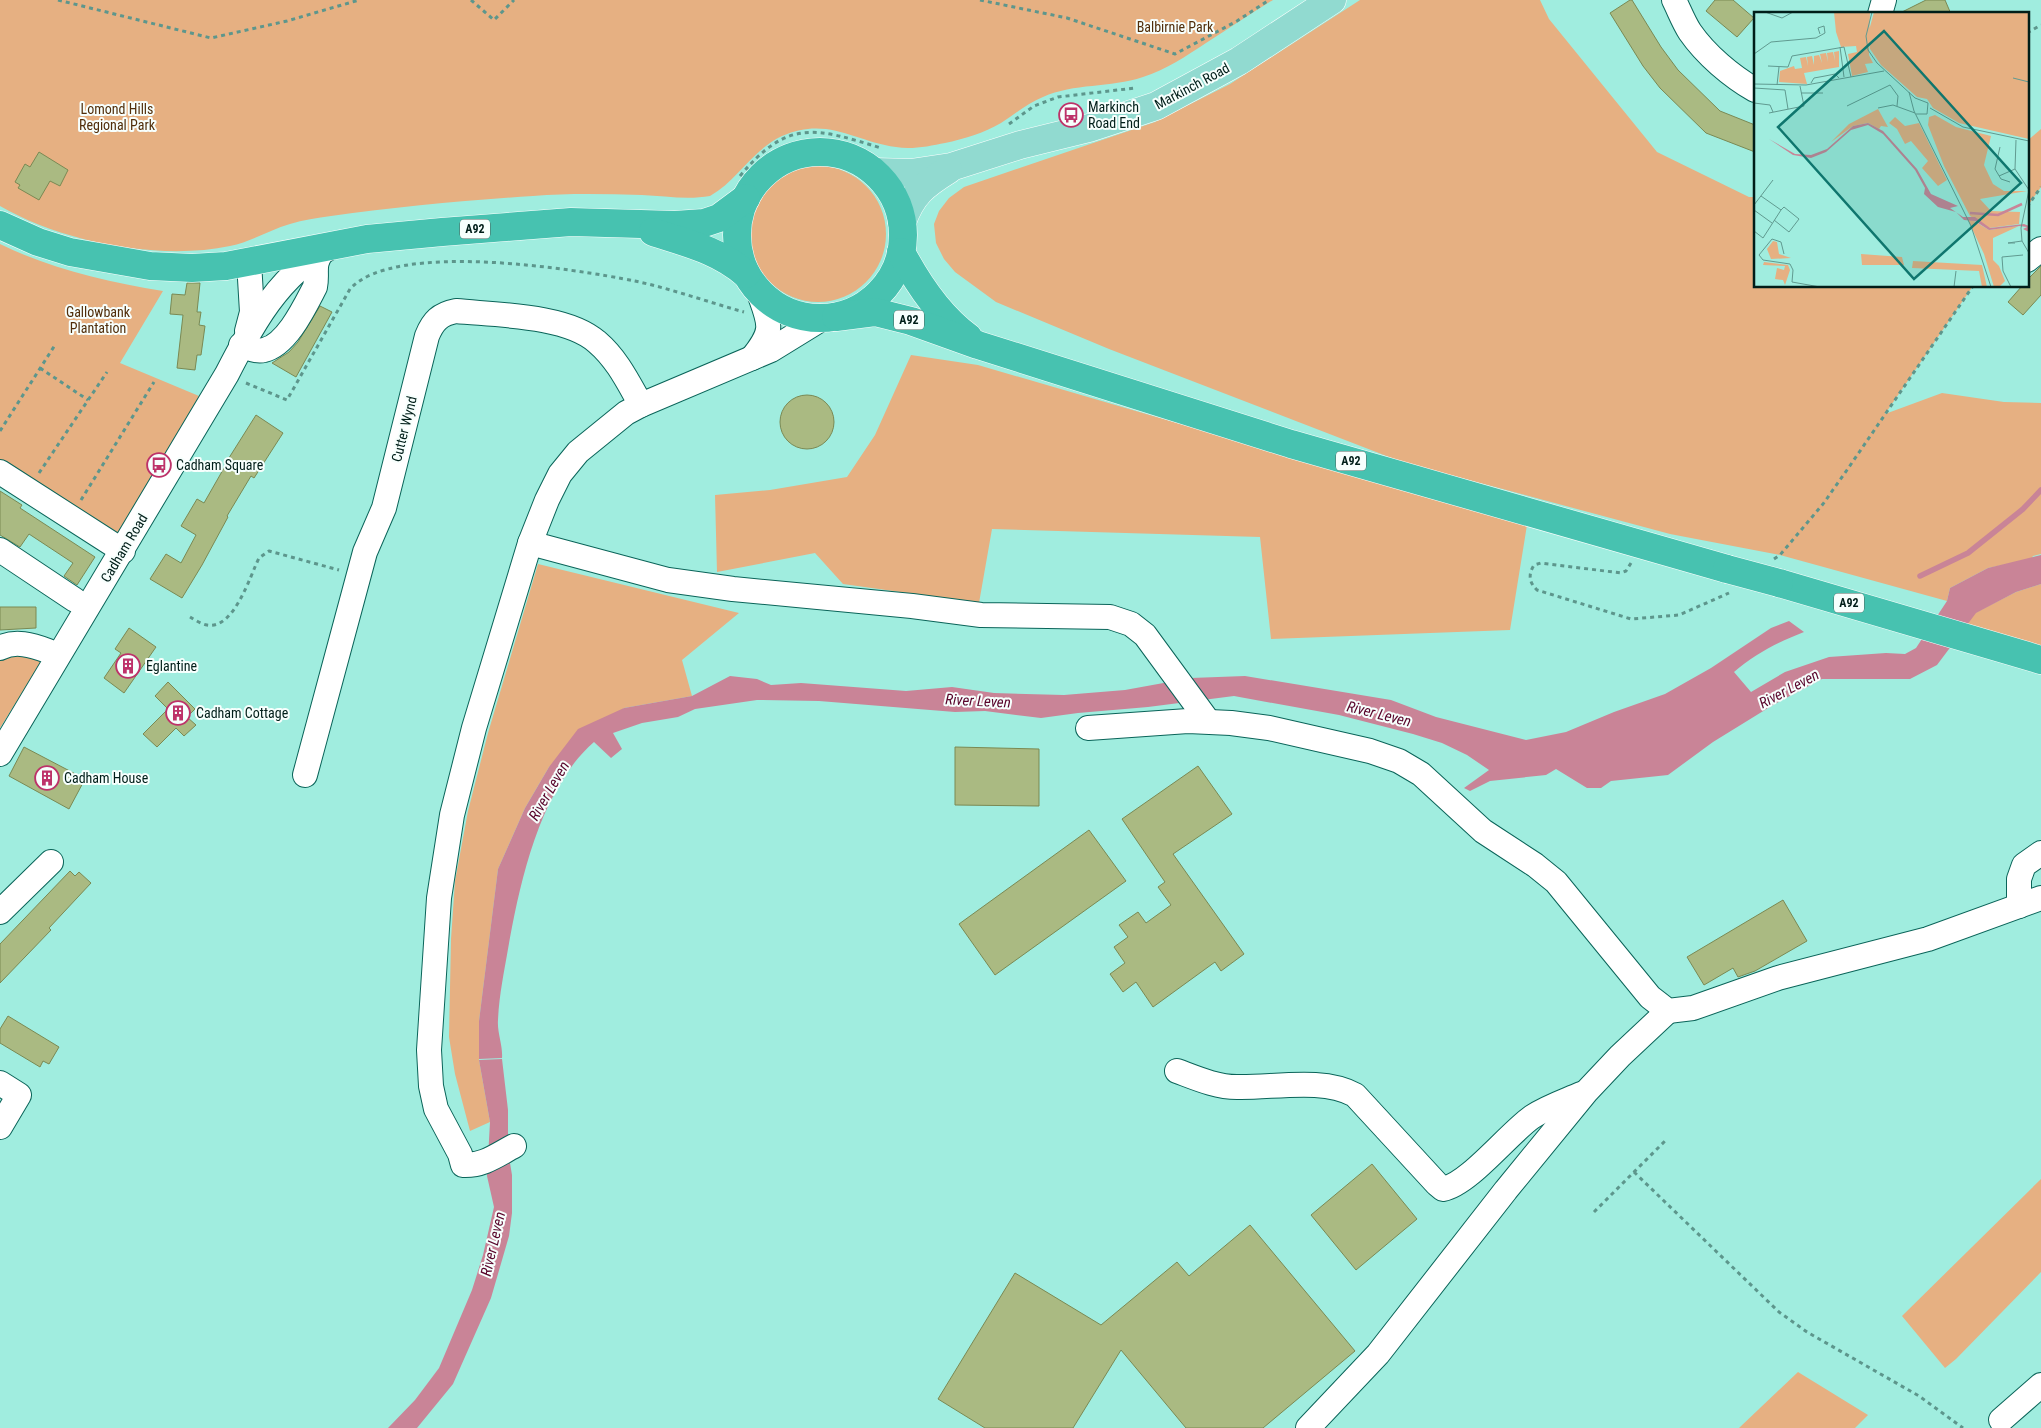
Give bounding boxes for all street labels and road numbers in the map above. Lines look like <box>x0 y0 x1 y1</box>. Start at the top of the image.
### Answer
street label: Markinch Road <box>1152 60 1232 112</box>
road number: A92 <box>460 220 490 238</box>
road number: A92 <box>894 310 924 330</box>
street label: Cutter Wynd <box>388 394 420 464</box>
road number: A92 <box>1336 452 1366 471</box>
street label: Cadham Road <box>97 511 151 585</box>
road number: A92 <box>1834 594 1864 612</box>

